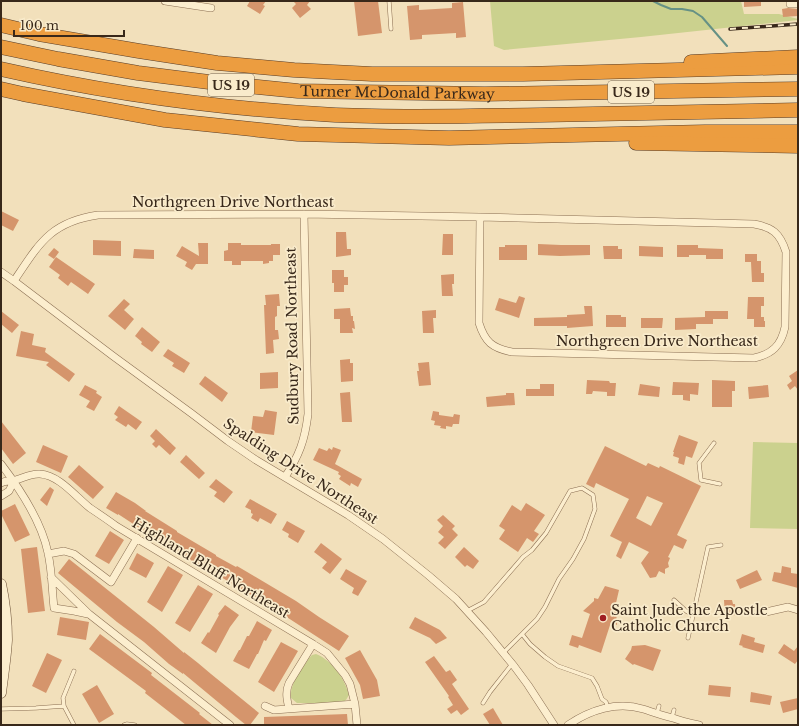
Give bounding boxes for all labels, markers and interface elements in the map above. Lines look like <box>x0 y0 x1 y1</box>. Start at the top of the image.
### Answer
scale bar <box>14 12 124 38</box>
text: 100 m <box>20 18 59 33</box>
road number: US 19 <box>208 74 254 96</box>
road number: US 19 <box>608 81 654 103</box>
street label: Turner McDonald Parkway <box>300 82 495 103</box>
street label: Northgreen Drive Northeast <box>132 193 335 211</box>
street label: Sudbury Road Northeast <box>281 247 303 425</box>
street label: Northgreen Drive Northeast <box>556 332 759 350</box>
street label: Spalding Drive Northeast <box>220 414 383 528</box>
street label: Highland Bluff Northeast <box>129 514 294 623</box>
place label: Saint Jude the Apostle Catholic Church <box>611 601 768 635</box>
marker: Saint Jude the Apostle Catholic Church <box>598 613 608 623</box>

